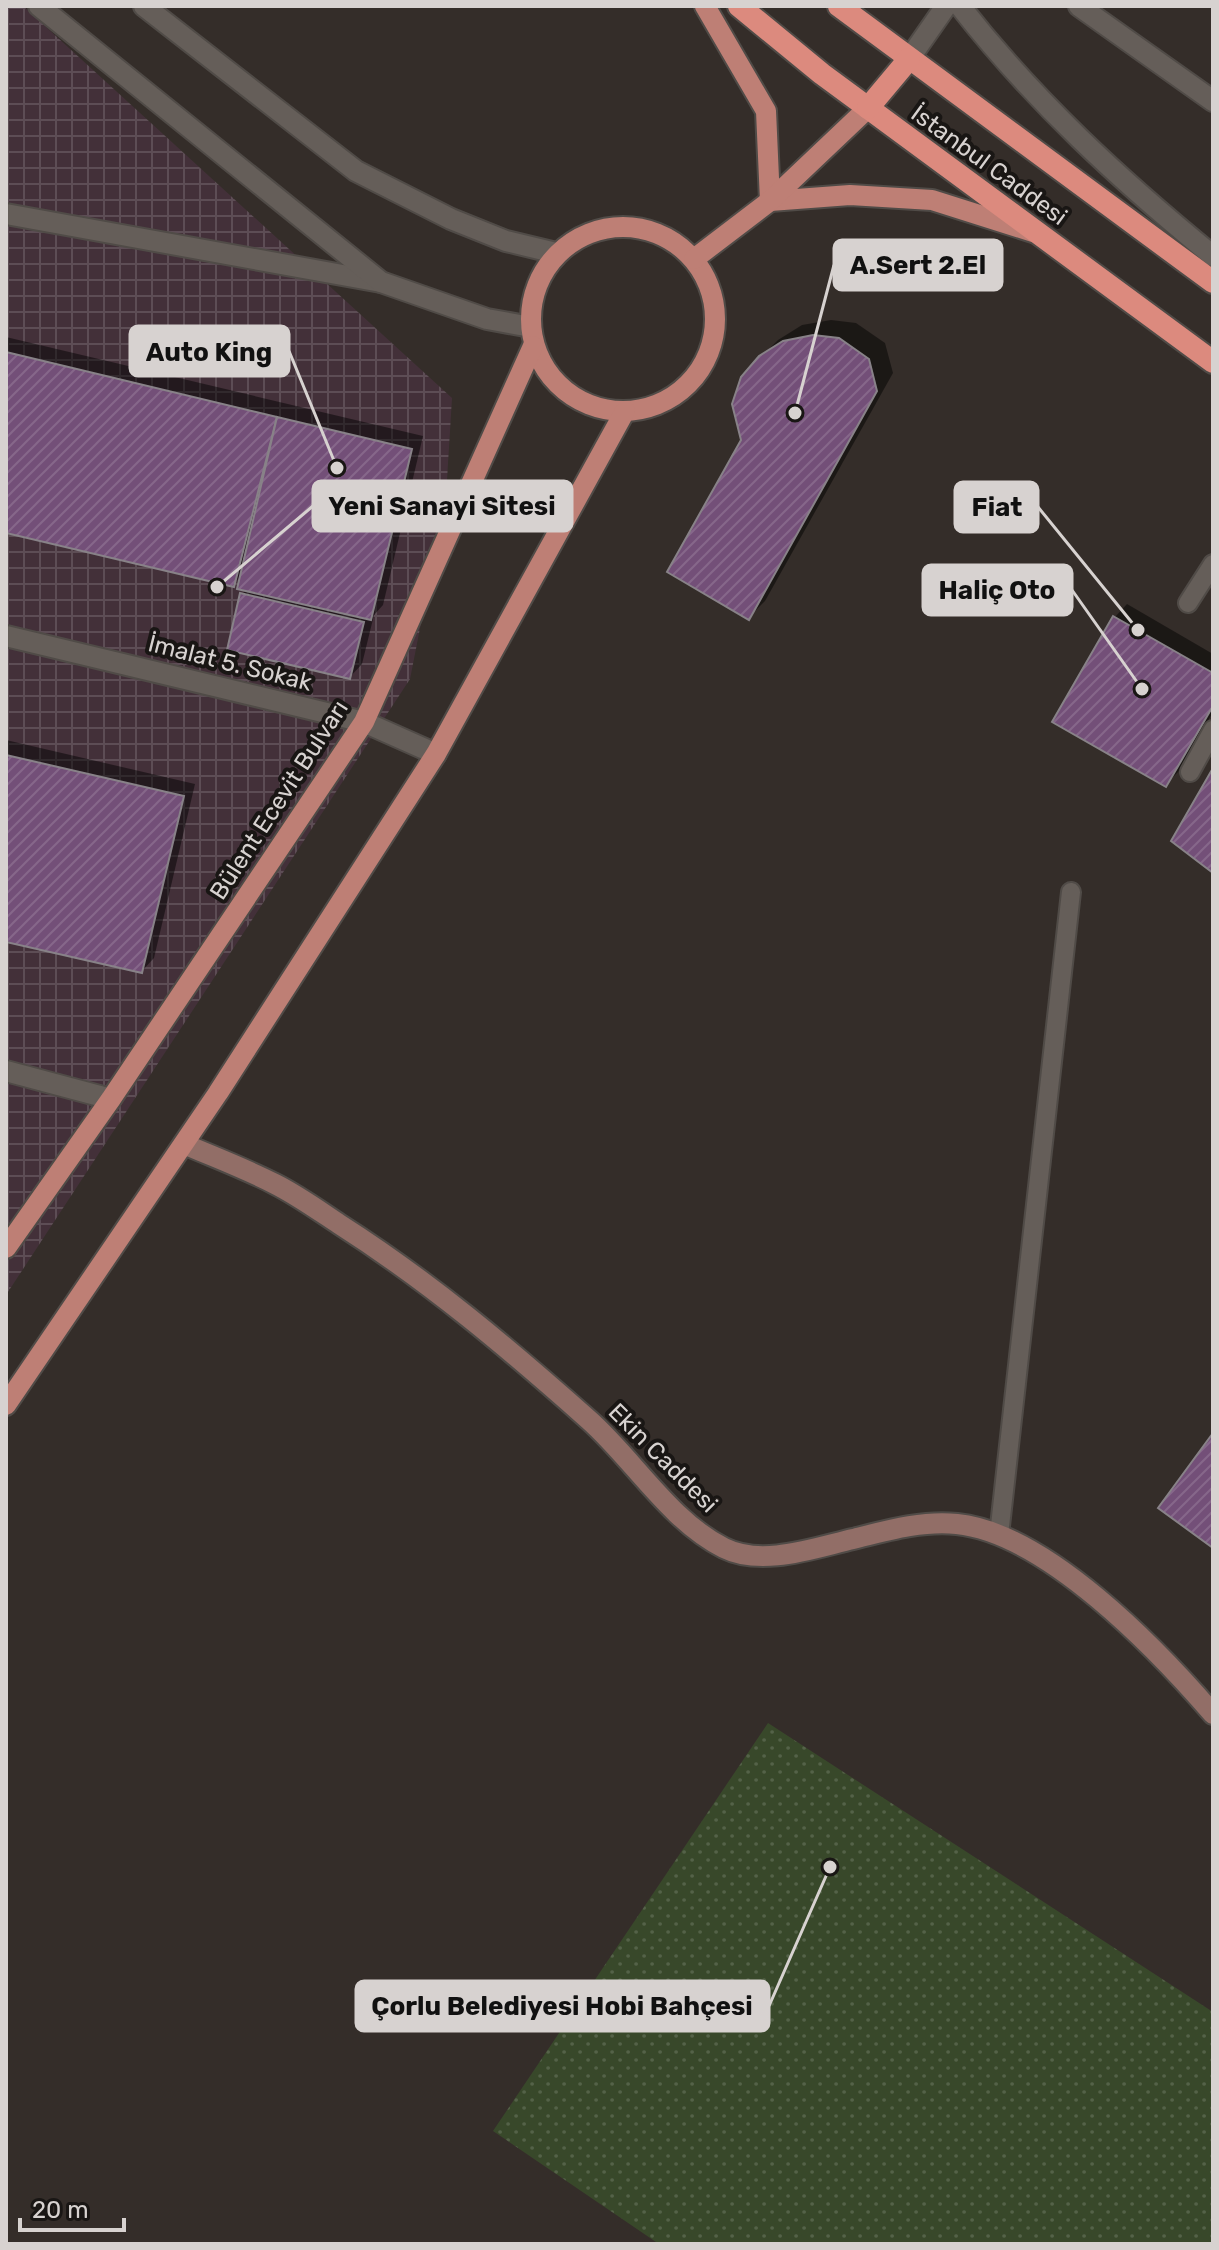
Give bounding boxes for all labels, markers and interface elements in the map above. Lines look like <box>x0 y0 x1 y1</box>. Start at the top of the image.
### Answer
street label: İstanbul Caddesi <box>906 99 1072 231</box>
callout: A.Sert 2.El <box>834 240 1002 290</box>
text: A.Sert 2.El <box>850 250 986 281</box>
callout: Auto King <box>130 326 289 376</box>
text: Auto King <box>146 337 272 368</box>
callout: Yeni Sanayi Sitesi <box>313 481 572 531</box>
callout: Fiat <box>955 482 1038 532</box>
text: Yeni Sanayi Sitesi <box>328 491 556 522</box>
text: Fiat <box>972 492 1022 523</box>
callout: Haliç Oto <box>923 565 1072 615</box>
text: Haliç Oto <box>938 575 1056 606</box>
street label: İmalat 5. Sokak <box>145 629 315 697</box>
street label: Bülent Ecevit Bulvarı <box>204 695 354 905</box>
street label: Ekin Caddesi <box>603 1398 723 1518</box>
callout: Çorlu Belediyesi Hobi Bahçesi <box>356 1981 769 2031</box>
text: Çorlu Belediyesi Hobi Bahçesi <box>371 1991 753 2022</box>
scale bar <box>20 2182 124 2232</box>
text: 20 m <box>32 2196 89 2224</box>

